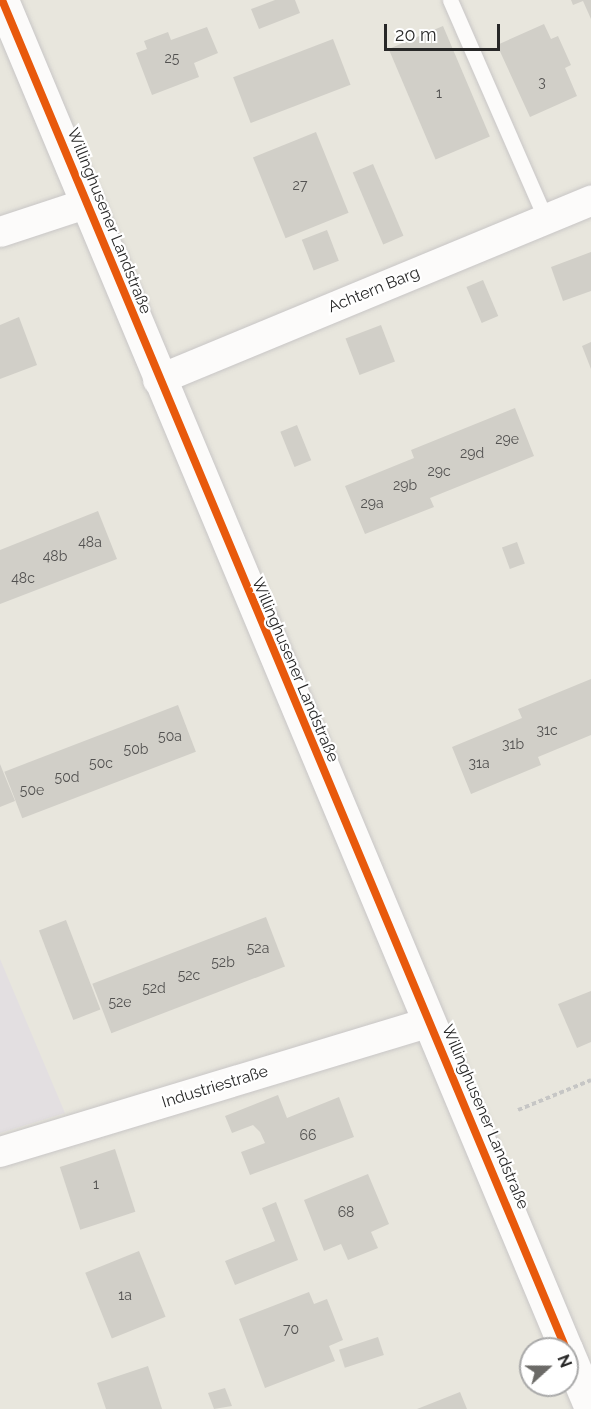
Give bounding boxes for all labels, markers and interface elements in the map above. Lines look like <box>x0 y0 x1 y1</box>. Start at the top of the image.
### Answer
scale bar <box>387 12 502 50</box>
text: 20 m <box>395 24 437 45</box>
house number: 25 <box>165 50 179 66</box>
house number: 3 <box>538 74 546 90</box>
house number: 1 <box>436 85 442 101</box>
street label: Willinghusener Landstraße <box>63 125 155 317</box>
house number: 27 <box>293 177 307 193</box>
street label: Achtern Barg <box>325 263 423 317</box>
house number: 29e <box>495 431 519 447</box>
house number: 29d <box>460 445 484 461</box>
house number: 29c <box>427 463 451 479</box>
house number: 29b <box>393 477 417 493</box>
house number: 29a <box>360 495 384 511</box>
house number: 48a <box>78 534 102 550</box>
house number: 48b <box>43 548 67 564</box>
house number: 48c <box>11 570 35 586</box>
street label: Willinghusener Landstraße <box>247 575 343 765</box>
house number: 31c <box>536 722 558 738</box>
house number: 50a <box>158 728 182 744</box>
house number: 31b <box>502 736 524 752</box>
house number: 50b <box>124 741 148 757</box>
house number: 50c <box>89 755 113 771</box>
house number: 31a <box>468 755 490 771</box>
house number: 50d <box>55 769 79 785</box>
house number: 50e <box>20 782 44 798</box>
house number: 52a <box>247 940 269 956</box>
house number: 52b <box>211 954 235 970</box>
house number: 52c <box>178 967 200 983</box>
house number: 52d <box>142 980 166 996</box>
house number: 52e <box>108 994 132 1010</box>
street label: Willinghusener Landstraße <box>437 1022 533 1212</box>
street label: Industriestraße <box>160 1062 270 1112</box>
house number: 66 <box>300 1127 316 1143</box>
house number: 1 <box>93 1176 99 1192</box>
house number: 68 <box>338 1204 354 1220</box>
house number: 1a <box>118 1287 132 1303</box>
house number: 70 <box>283 1321 299 1337</box>
north arrow <box>519 1337 579 1397</box>
text: N <box>553 1352 575 1370</box>

